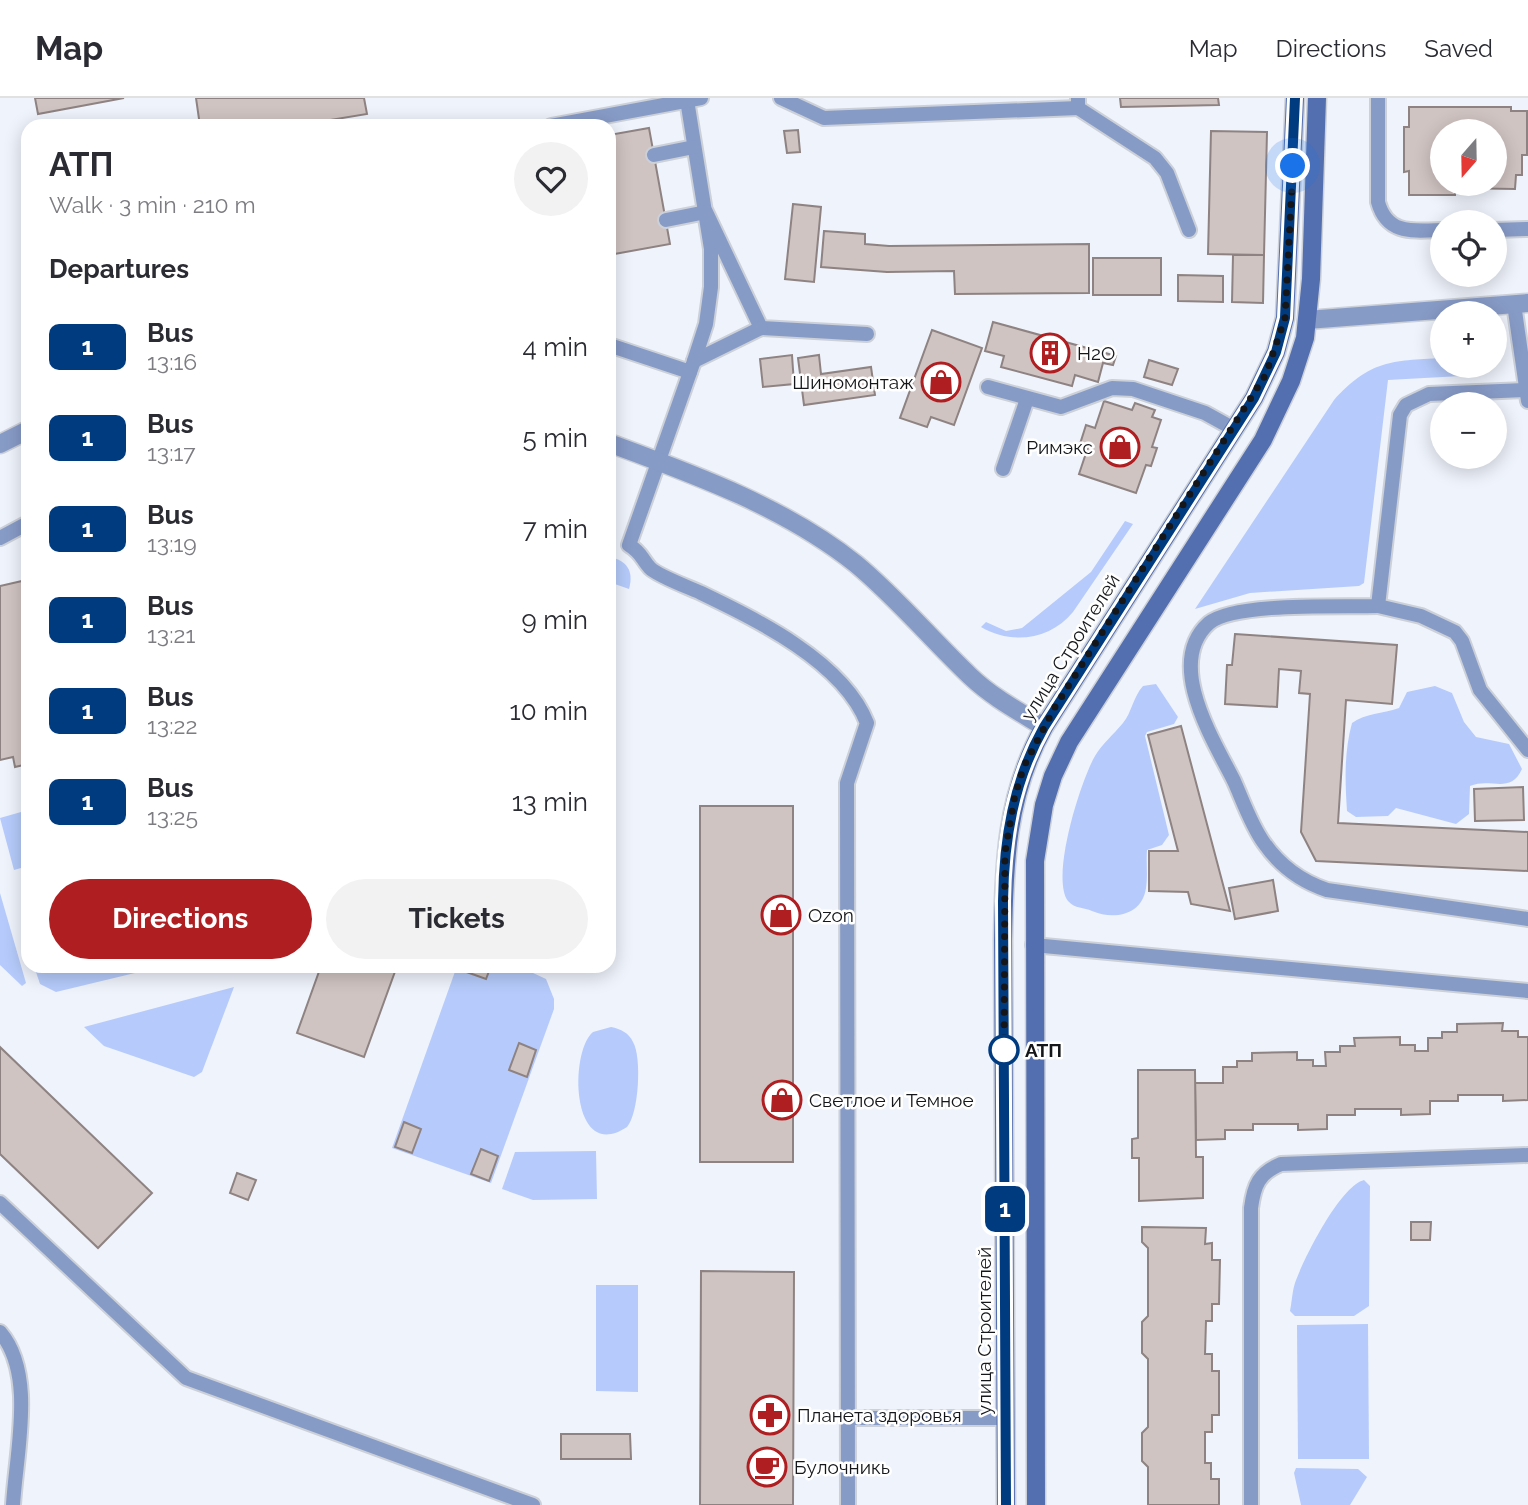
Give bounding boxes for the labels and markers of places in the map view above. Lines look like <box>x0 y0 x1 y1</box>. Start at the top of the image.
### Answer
building icon: H2O <box>1029 332 1071 374</box>
place label: H2O <box>1077 342 1115 364</box>
shop icon: Шиномонтаж <box>920 361 962 403</box>
place label: Шиномонтаж <box>792 371 914 393</box>
shop icon: Римэкс <box>1099 426 1141 468</box>
place label: Римэкс <box>1026 436 1093 458</box>
shop icon: Ozon <box>760 894 802 936</box>
place label: Ozon <box>808 904 854 926</box>
marker: АТП <box>989 1035 1019 1065</box>
place label: АТП <box>1025 1039 1062 1061</box>
shop icon: Светлое и Темное <box>761 1079 803 1121</box>
place label: Светлое и Темное <box>809 1089 974 1111</box>
pharmacy icon: Планета здоровья <box>749 1394 791 1436</box>
place label: Планета здоровья <box>797 1404 962 1426</box>
cafe icon: Булочникь <box>746 1446 788 1488</box>
place label: Булочникь <box>794 1456 890 1478</box>

